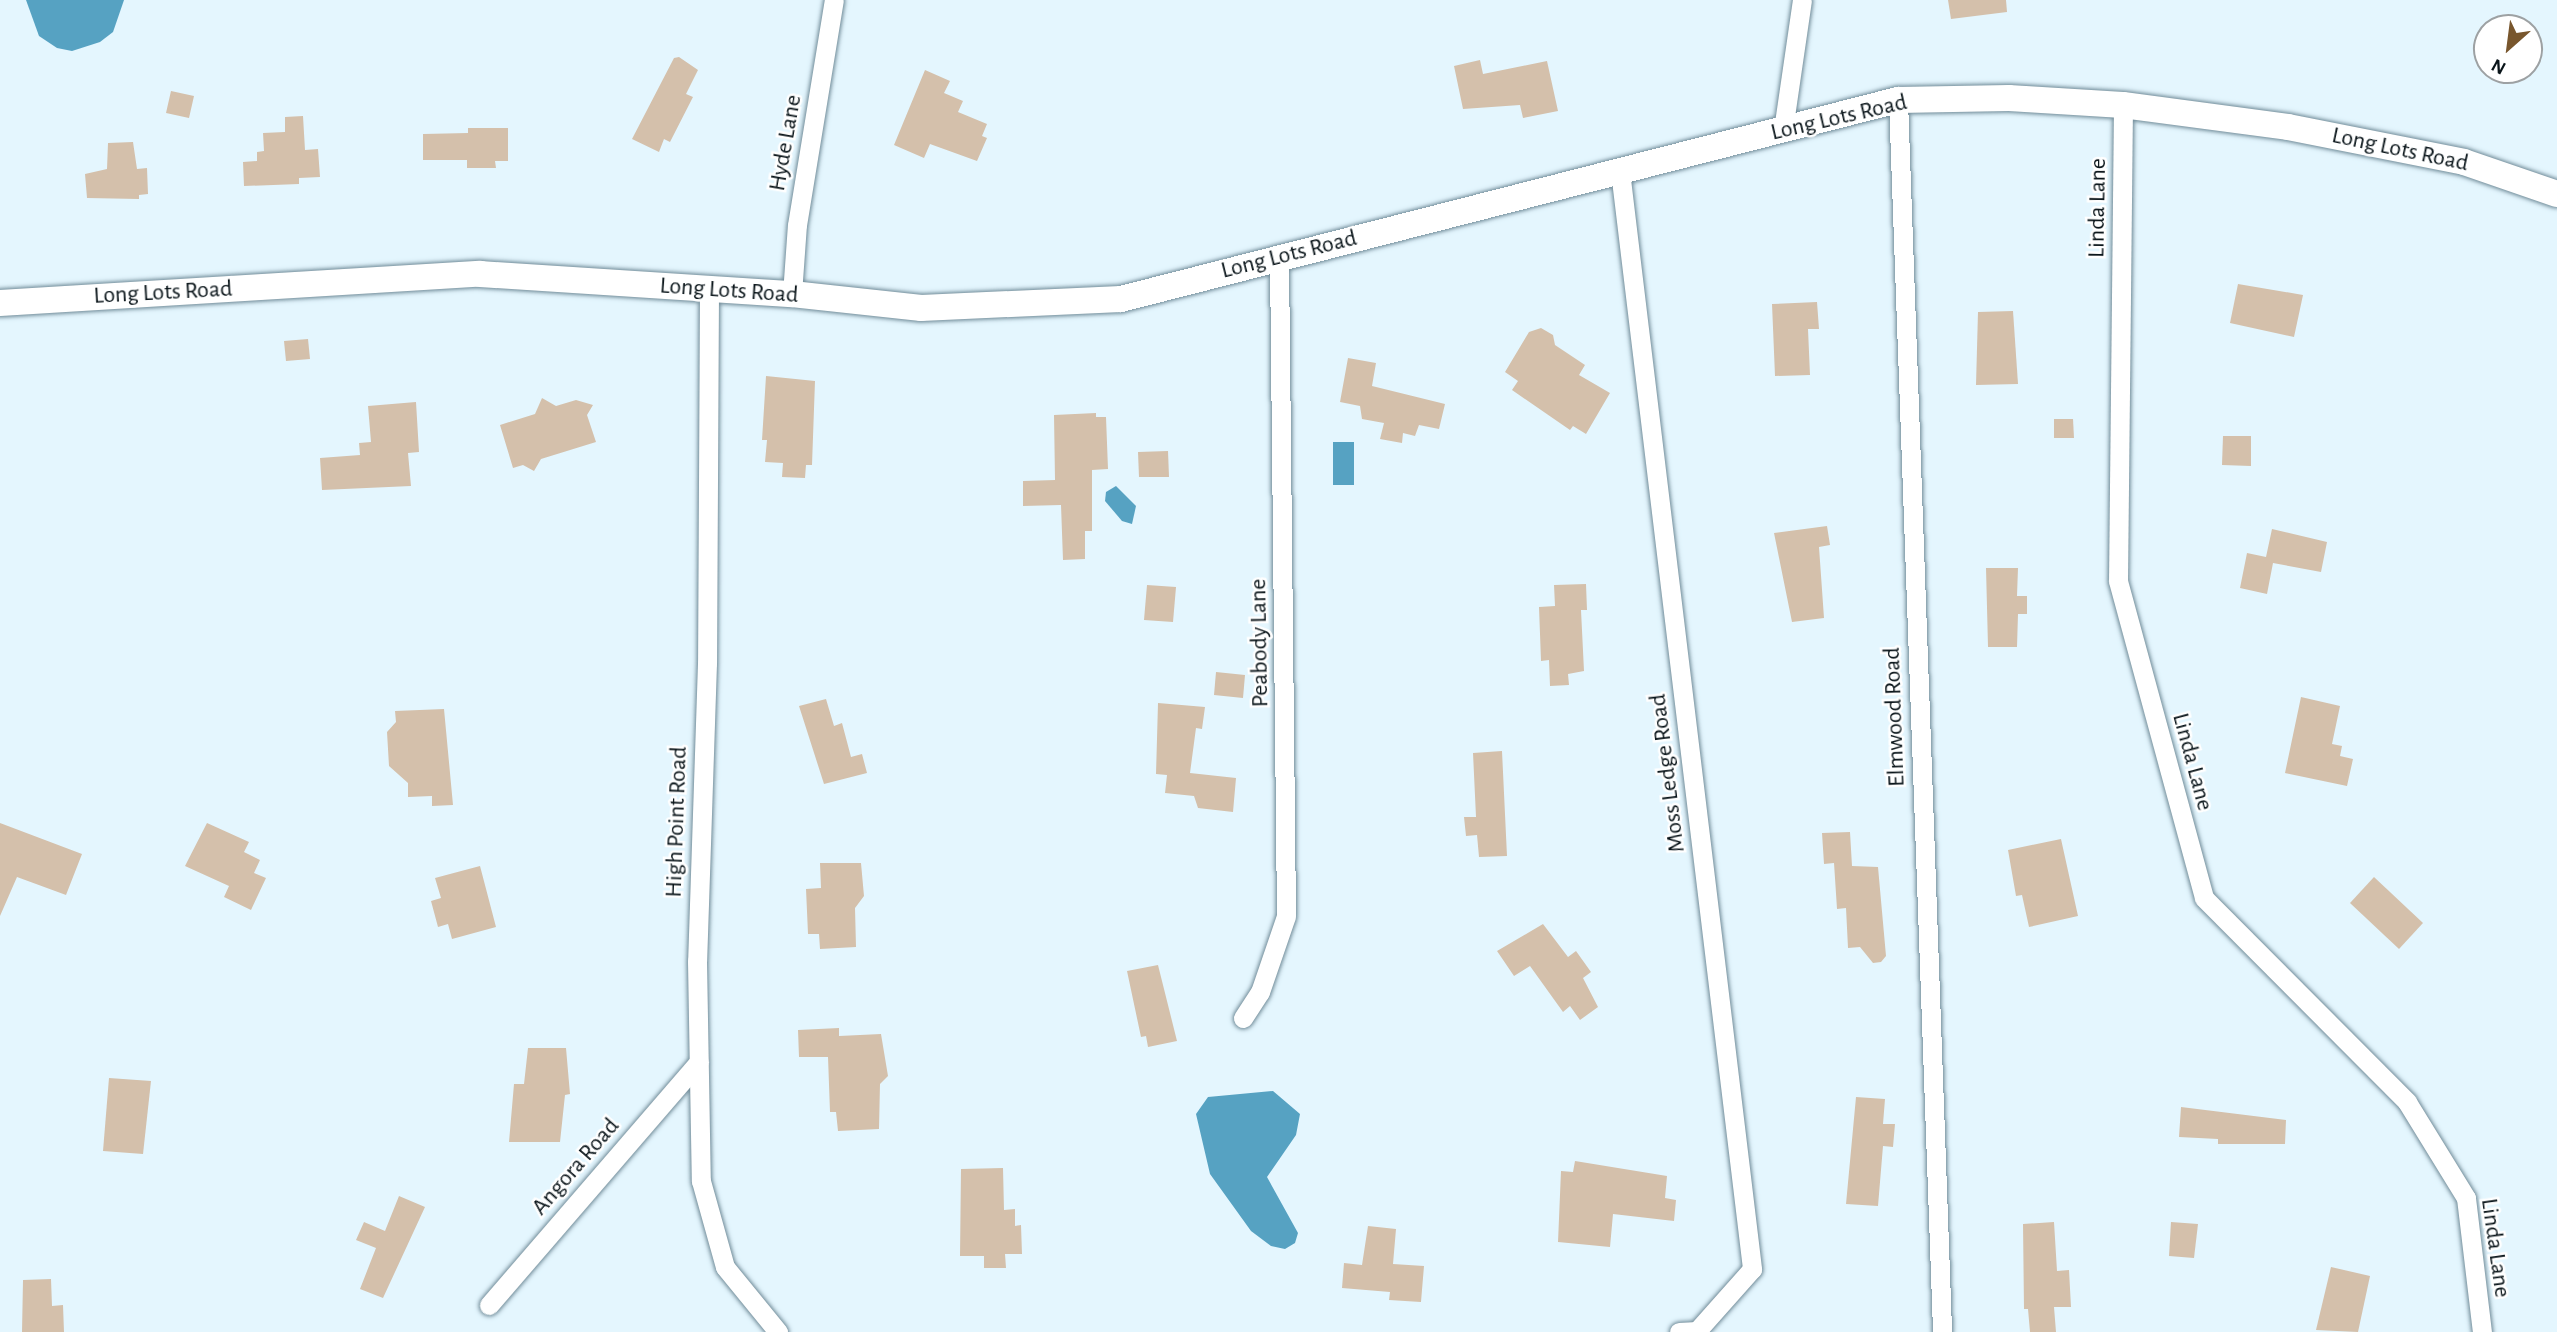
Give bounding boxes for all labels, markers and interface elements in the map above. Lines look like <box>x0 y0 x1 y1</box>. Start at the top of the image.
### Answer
north arrow <box>2473 14 2543 84</box>
text: N <box>2489 55 2509 78</box>
street label: Long Lots Road <box>1768 88 1910 148</box>
street label: Hyde Lane <box>763 93 809 193</box>
street label: Long Lots Road <box>2329 121 2471 179</box>
street label: Linda Lane <box>2083 158 2113 258</box>
street label: Long Lots Road <box>1218 224 1360 286</box>
street label: Long Lots Road <box>659 272 799 310</box>
street label: Long Lots Road <box>93 275 233 311</box>
street label: Peabody Lane <box>1244 578 1276 708</box>
street label: Elmwood Road <box>1878 647 1912 787</box>
street label: Moss Ledge Road <box>1644 692 1692 854</box>
street label: Linda Lane <box>2165 710 2219 814</box>
street label: High Point Road <box>660 746 694 898</box>
street label: Angora Road <box>526 1112 626 1222</box>
street label: Linda Lane <box>2474 1197 2516 1299</box>

